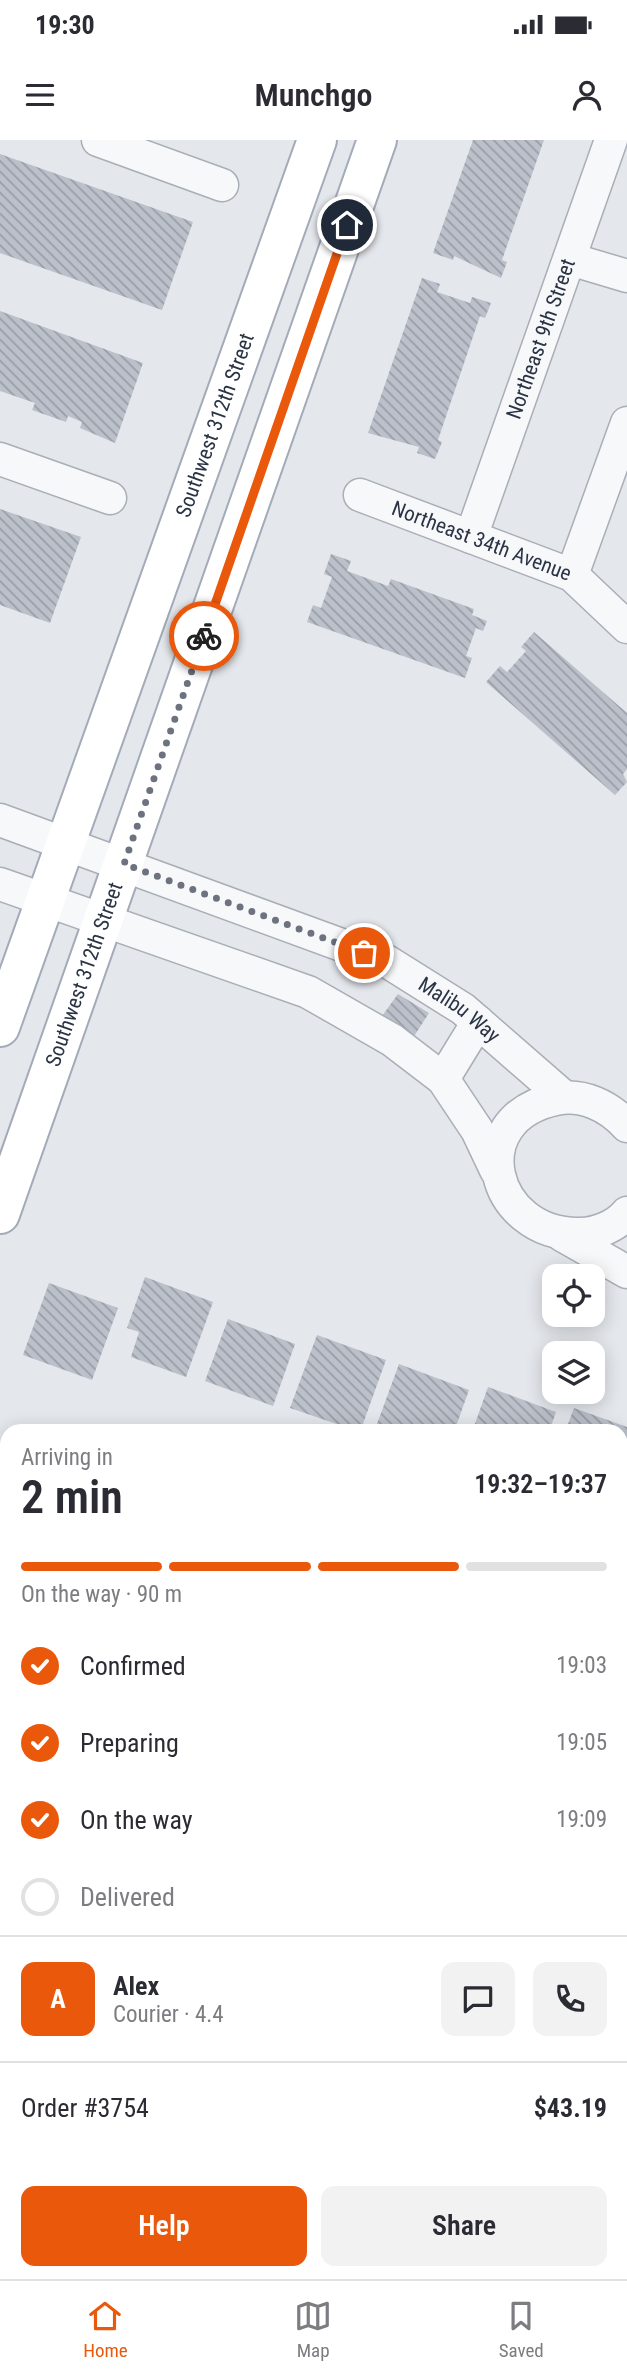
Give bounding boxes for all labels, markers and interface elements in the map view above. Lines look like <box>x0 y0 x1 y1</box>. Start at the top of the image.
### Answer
text: 19:30 <box>35 10 95 40</box>
icon: menu <box>21 76 59 114</box>
text: Munchgo <box>255 76 373 114</box>
icon: person <box>568 76 606 114</box>
pin <box>317 195 377 255</box>
icon: home <box>328 206 366 244</box>
street label: Northeast 9th Street <box>502 256 580 422</box>
street label: Southwest 312th Street <box>171 330 259 520</box>
street label: Northeast 34th Avenue <box>389 496 575 586</box>
courier <box>169 601 239 671</box>
icon: bike <box>185 617 223 655</box>
street label: Southwest 312th Street <box>41 879 128 1070</box>
pin <box>334 923 394 983</box>
icon: bag <box>345 934 383 972</box>
street label: Malibu Way <box>414 972 505 1048</box>
map controls <box>542 1264 605 1404</box>
button: locate <box>542 1264 605 1327</box>
button: layers <box>542 1341 605 1404</box>
text: Arriving in <box>21 1444 113 1471</box>
text: 19:32–19:37 <box>474 1469 607 1499</box>
text: 2 min <box>21 1470 123 1524</box>
text: On the way · 90 m <box>21 1581 182 1608</box>
icon: check <box>21 1647 59 1685</box>
text: Confirmed <box>80 1651 186 1681</box>
text: 19:03 <box>556 1652 607 1679</box>
icon: check <box>21 1724 59 1762</box>
text: Preparing <box>80 1728 179 1758</box>
text: 19:05 <box>556 1729 607 1756</box>
icon: check <box>21 1801 59 1839</box>
text: On the way <box>80 1805 193 1835</box>
text: 19:09 <box>556 1806 607 1833</box>
text: Delivered <box>80 1882 175 1912</box>
button: chat <box>441 1962 515 2036</box>
button: phone <box>533 1962 607 2036</box>
text: Alex <box>113 1971 159 2001</box>
text: A <box>50 1984 66 2014</box>
text: Courier · 4.4 <box>113 2001 224 2028</box>
text: Order #3754 <box>21 2093 149 2123</box>
text: $43.19 <box>534 2093 607 2123</box>
button: Help <box>21 2186 307 2266</box>
button: Share <box>321 2186 607 2266</box>
tab: Home <box>83 2297 128 2362</box>
tab: Map <box>294 2297 332 2362</box>
tab: Saved <box>499 2297 544 2362</box>

